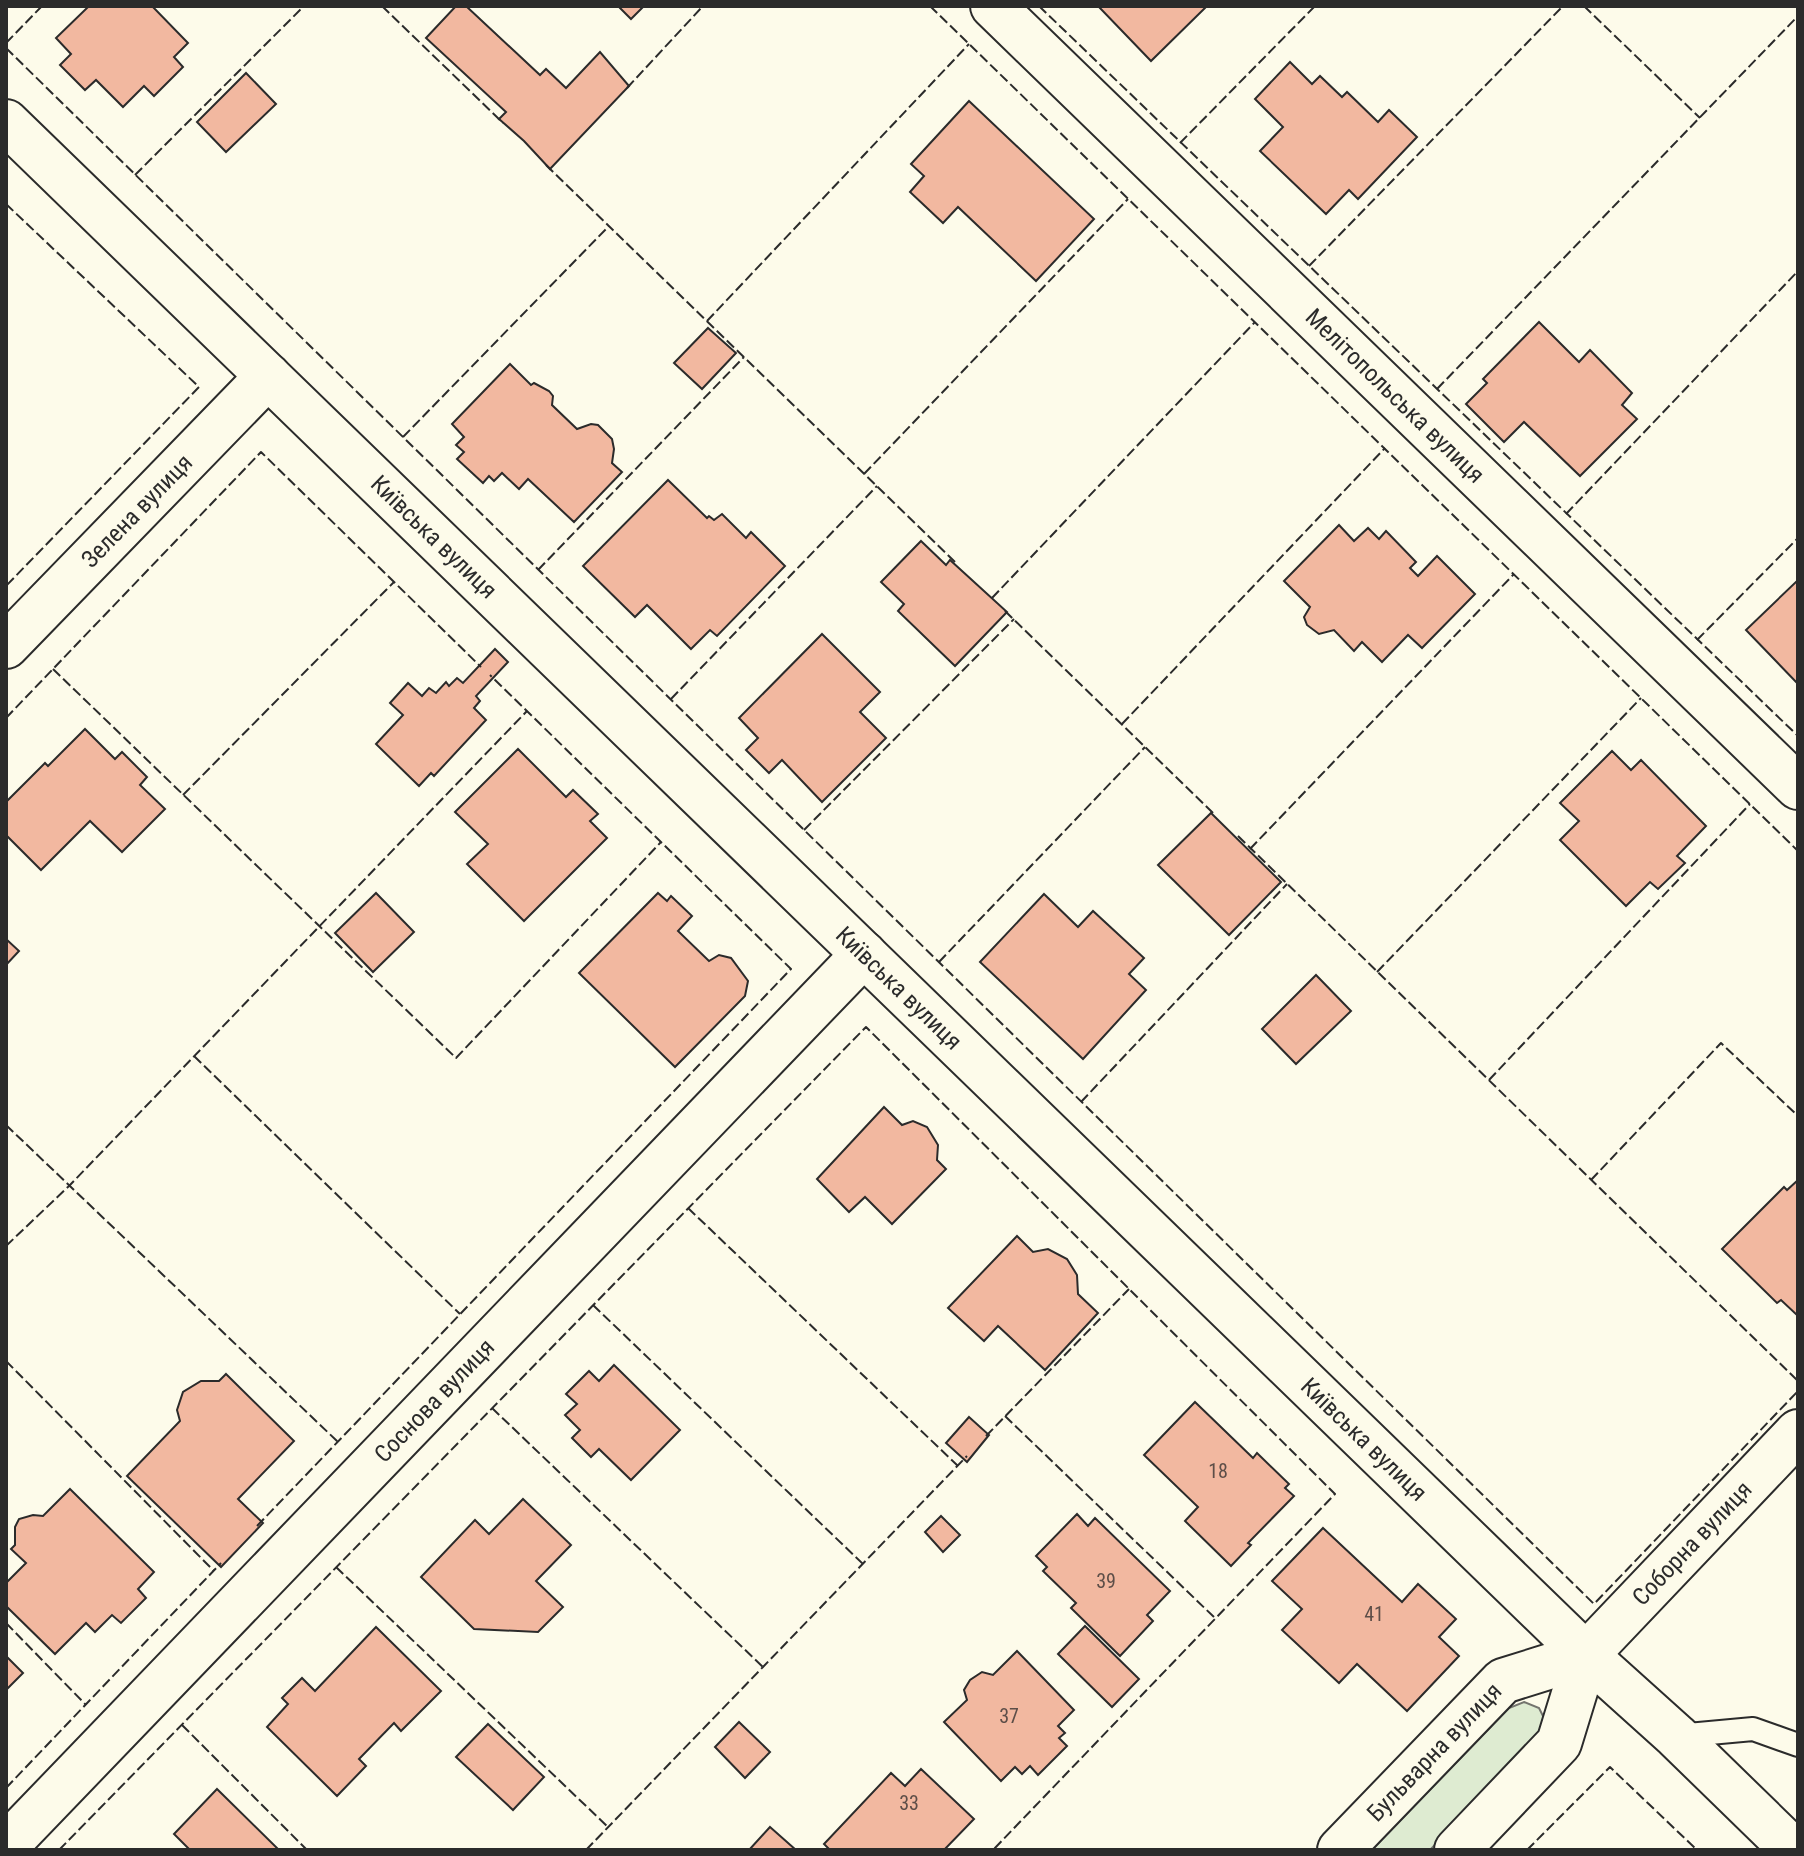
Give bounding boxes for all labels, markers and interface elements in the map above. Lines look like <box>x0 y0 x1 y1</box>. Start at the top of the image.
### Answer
street label: Мелітопольська вулиця <box>1300 303 1490 489</box>
street label: Зелена вулиця <box>76 449 198 573</box>
street label: Київська вулиця <box>365 470 503 604</box>
street label: Київська вулиця <box>830 921 968 1056</box>
street label: Соснова вулиця <box>369 1333 500 1468</box>
street label: Київська вулиця <box>1295 1372 1433 1507</box>
house number: 18 <box>1208 1459 1228 1483</box>
street label: Соборна вулиця <box>1627 1476 1758 1611</box>
house number: 39 <box>1096 1569 1116 1593</box>
house number: 41 <box>1364 1602 1384 1626</box>
street label: Бульварна вулиця <box>1361 1677 1507 1827</box>
house number: 37 <box>999 1704 1019 1728</box>
house number: 33 <box>899 1791 919 1815</box>

